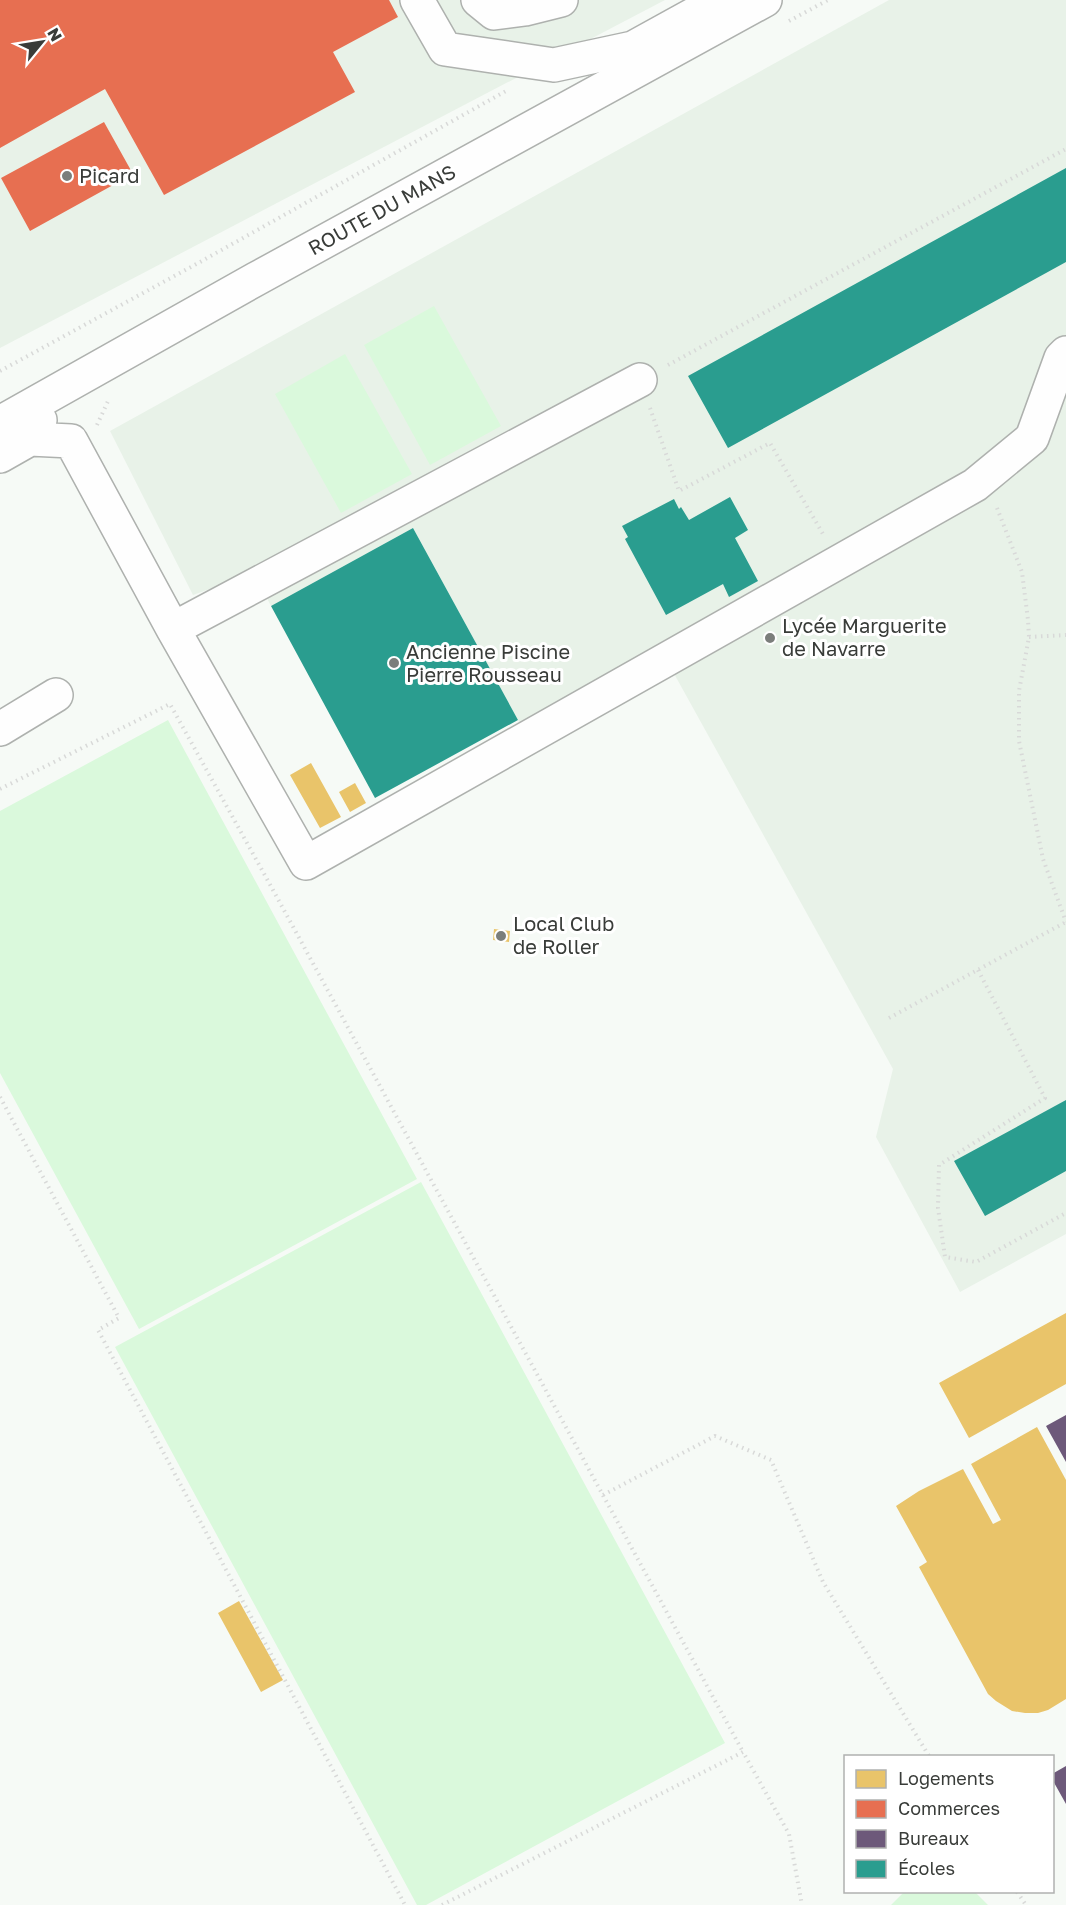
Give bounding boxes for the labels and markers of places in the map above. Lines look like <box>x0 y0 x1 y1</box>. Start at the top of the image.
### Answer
place label: Picard <box>79 163 140 187</box>
marker: Picard <box>60 169 74 183</box>
place label: Lycée Marguerite de Navarre <box>782 613 947 660</box>
marker: Lycée Marguerite de Navarre <box>763 631 777 645</box>
place label: Ancienne Piscine Pierre Rousseau <box>406 639 570 686</box>
marker: Ancienne Piscine Pierre Rousseau <box>387 656 401 670</box>
place label: Local Club de Roller <box>513 911 614 958</box>
marker: Local Club de Roller <box>494 929 508 943</box>

